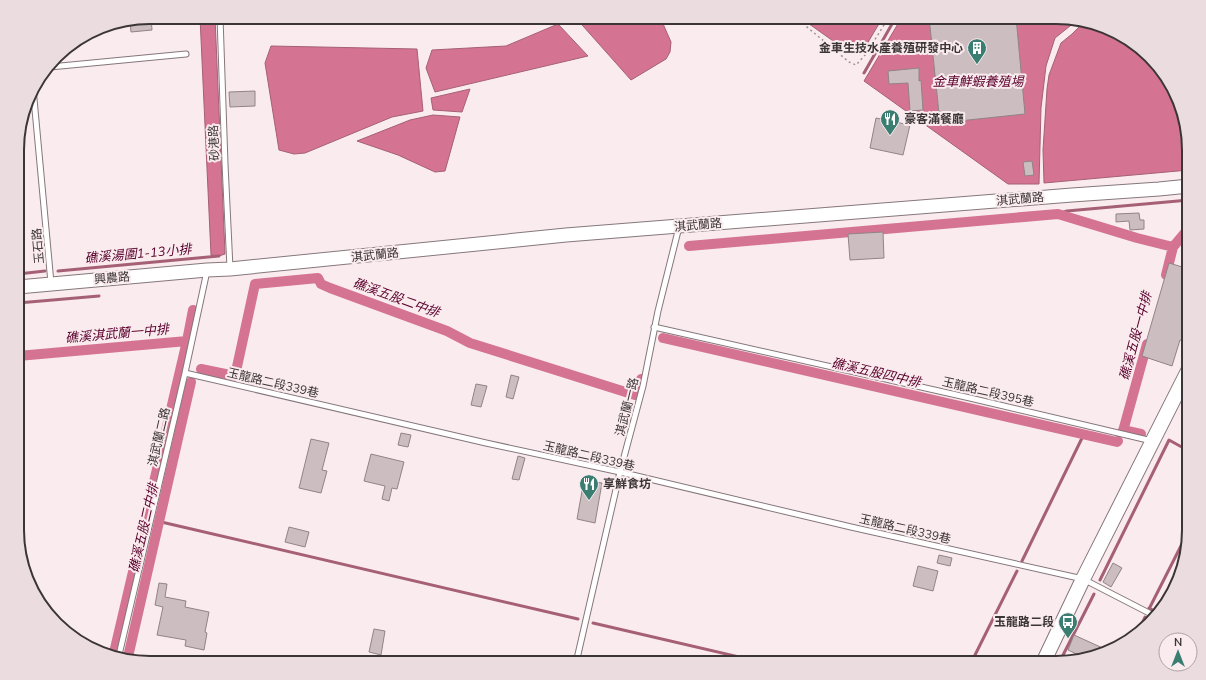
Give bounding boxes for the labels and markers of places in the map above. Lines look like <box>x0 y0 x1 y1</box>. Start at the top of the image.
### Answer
building icon: 金車生技水產養殖研發中心 <box>966 37 988 65</box>
place label: 金車生技水產養殖研發中心 <box>819 40 963 56</box>
restaurant icon: 豪客滿餐廳 <box>879 108 901 136</box>
place label: 豪客滿餐廳 <box>904 111 964 127</box>
restaurant icon: 享鮮食坊 <box>578 473 600 501</box>
place label: 享鮮食坊 <box>603 476 651 492</box>
bus stop icon: 玉龍路二段 <box>1057 611 1079 639</box>
place label: 玉龍路二段 <box>994 614 1054 630</box>

